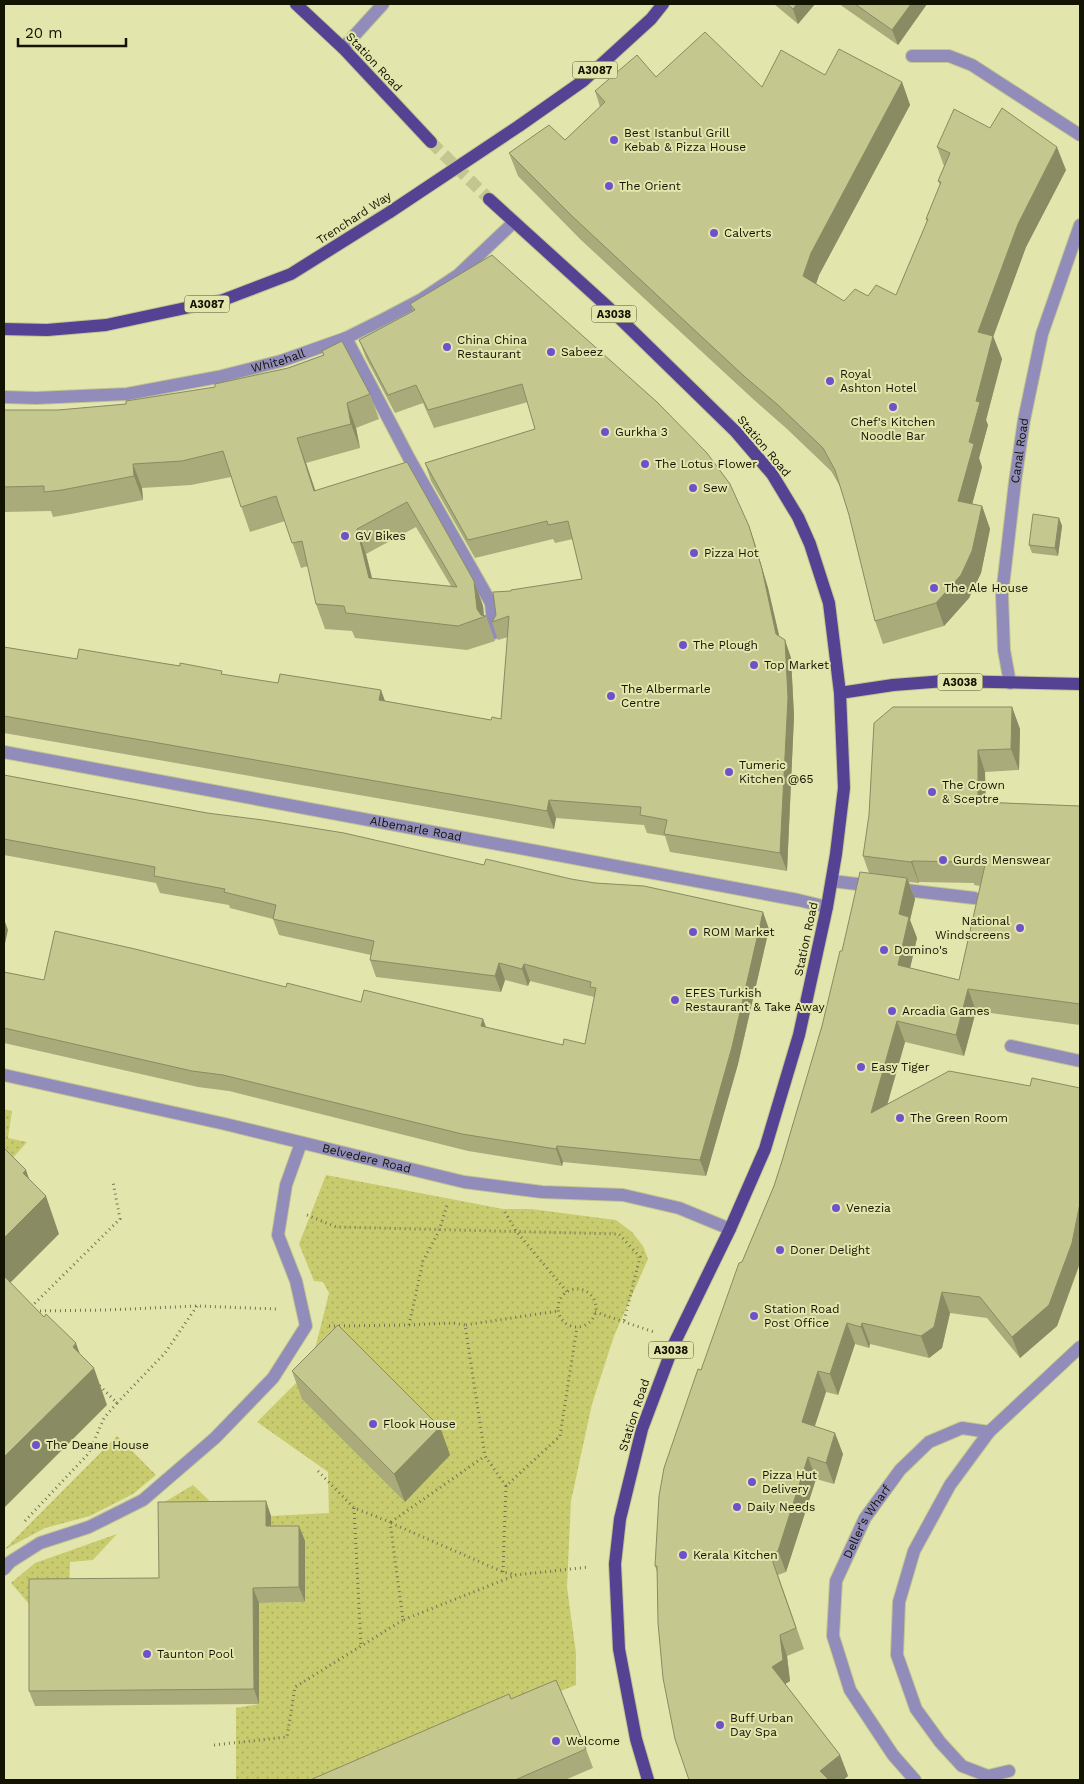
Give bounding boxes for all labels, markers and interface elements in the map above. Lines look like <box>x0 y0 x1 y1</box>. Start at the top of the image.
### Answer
scale bar <box>18 15 125 47</box>
text: 20 m <box>25 24 63 42</box>
street label: Station Road <box>343 30 405 94</box>
road number: A3087 <box>572 62 618 78</box>
place label: Best Istanbul Grill Kebab & Pizza House <box>624 126 746 154</box>
marker: Best Istanbul Grill Kebab & Pizza House <box>608 134 620 146</box>
place label: The Orient <box>619 179 681 193</box>
marker: The Orient <box>603 180 615 192</box>
street label: Trenchard Way <box>314 188 395 247</box>
place label: Calverts <box>724 226 772 240</box>
marker: Calverts <box>708 227 720 239</box>
road number: A3087 <box>184 296 230 312</box>
road number: A3038 <box>592 306 636 322</box>
place label: China China Restaurant <box>457 333 527 361</box>
marker: China China Restaurant <box>441 341 453 353</box>
place label: Sabeez <box>561 345 603 359</box>
street label: Whitehall <box>250 346 307 375</box>
marker: Sabeez <box>545 346 557 358</box>
place label: Royal Ashton Hotel <box>840 367 917 395</box>
marker: Royal Ashton Hotel <box>824 375 836 387</box>
marker: Chef's Kitchen Noodle Bar <box>887 401 899 413</box>
street label: Station Road <box>734 413 794 479</box>
place label: Chef's Kitchen Noodle Bar <box>851 415 935 443</box>
street label: Canal Road <box>1008 417 1031 484</box>
place label: Gurkha 3 <box>615 425 668 439</box>
marker: Gurkha 3 <box>599 426 611 438</box>
place label: The Lotus Flower <box>655 457 757 471</box>
marker: The Lotus Flower <box>639 458 651 470</box>
place label: Sew <box>703 481 728 495</box>
marker: Sew <box>687 482 699 494</box>
place label: GV Bikes <box>355 529 406 543</box>
marker: GV Bikes <box>339 530 351 542</box>
place label: Pizza Hot <box>704 546 759 560</box>
marker: Pizza Hot <box>688 547 700 559</box>
place label: The Ale House <box>944 581 1028 595</box>
marker: The Ale House <box>928 582 940 594</box>
place label: The Plough <box>693 638 758 652</box>
marker: The Plough <box>677 639 689 651</box>
place label: Top Market <box>764 658 829 672</box>
marker: Top Market <box>748 659 760 671</box>
road number: A3038 <box>938 674 982 690</box>
place label: The Albermarle Centre <box>621 682 711 710</box>
marker: The Albermarle Centre <box>605 690 617 702</box>
place label: Tumeric Kitchen @65 <box>739 758 813 786</box>
marker: Tumeric Kitchen @65 <box>723 766 735 778</box>
place label: The Crown & Sceptre <box>942 778 1005 806</box>
marker: The Crown & Sceptre <box>926 786 938 798</box>
street label: Albemarle Road <box>369 813 463 844</box>
place label: Gurds Menswear <box>953 853 1051 867</box>
marker: Gurds Menswear <box>937 854 949 866</box>
street label: Station Road <box>791 901 821 977</box>
place label: National Windscreens <box>935 914 1010 942</box>
marker: National Windscreens <box>1014 922 1026 934</box>
place label: ROM Market <box>703 925 774 939</box>
marker: ROM Market <box>687 926 699 938</box>
place label: Domino's <box>894 943 948 957</box>
marker: Domino's <box>878 944 890 956</box>
place label: EFES Turkish Restaurant & Take Away <box>685 986 825 1014</box>
marker: EFES Turkish Restaurant & Take Away <box>669 994 681 1006</box>
place label: Arcadia Games <box>902 1004 990 1018</box>
marker: Arcadia Games <box>886 1005 898 1017</box>
place label: Easy Tiger <box>871 1060 930 1074</box>
marker: Easy Tiger <box>855 1061 867 1073</box>
place label: The Green Room <box>910 1111 1008 1125</box>
marker: The Green Room <box>894 1112 906 1124</box>
street label: Belvedere Road <box>321 1141 412 1176</box>
place label: Venezia <box>846 1201 891 1215</box>
marker: Venezia <box>830 1202 842 1214</box>
place label: Doner Delight <box>790 1243 870 1257</box>
marker: Doner Delight <box>774 1244 786 1256</box>
place label: Station Road Post Office <box>764 1302 840 1330</box>
marker: Station Road Post Office <box>748 1310 760 1322</box>
road number: A3038 <box>648 1342 694 1358</box>
street label: Station Road <box>616 1377 652 1453</box>
place label: Flook House <box>383 1417 456 1431</box>
marker: Flook House <box>367 1418 379 1430</box>
place label: The Deane House <box>46 1438 149 1452</box>
marker: The Deane House <box>30 1439 42 1451</box>
place label: Pizza Hut Delivery <box>762 1468 817 1496</box>
marker: Pizza Hut Delivery <box>746 1476 758 1488</box>
street label: Deller's Wharf <box>840 1482 894 1561</box>
place label: Daily Needs <box>747 1500 815 1514</box>
marker: Daily Needs <box>731 1501 743 1513</box>
place label: Kerala Kitchen <box>693 1548 778 1562</box>
marker: Kerala Kitchen <box>677 1549 689 1561</box>
place label: Taunton Pool <box>157 1647 234 1661</box>
marker: Taunton Pool <box>141 1648 153 1660</box>
place label: Buff Urban Day Spa <box>730 1711 793 1739</box>
marker: Buff Urban Day Spa <box>714 1719 726 1731</box>
place label: Welcome <box>566 1734 620 1748</box>
marker: Welcome <box>550 1735 562 1747</box>

